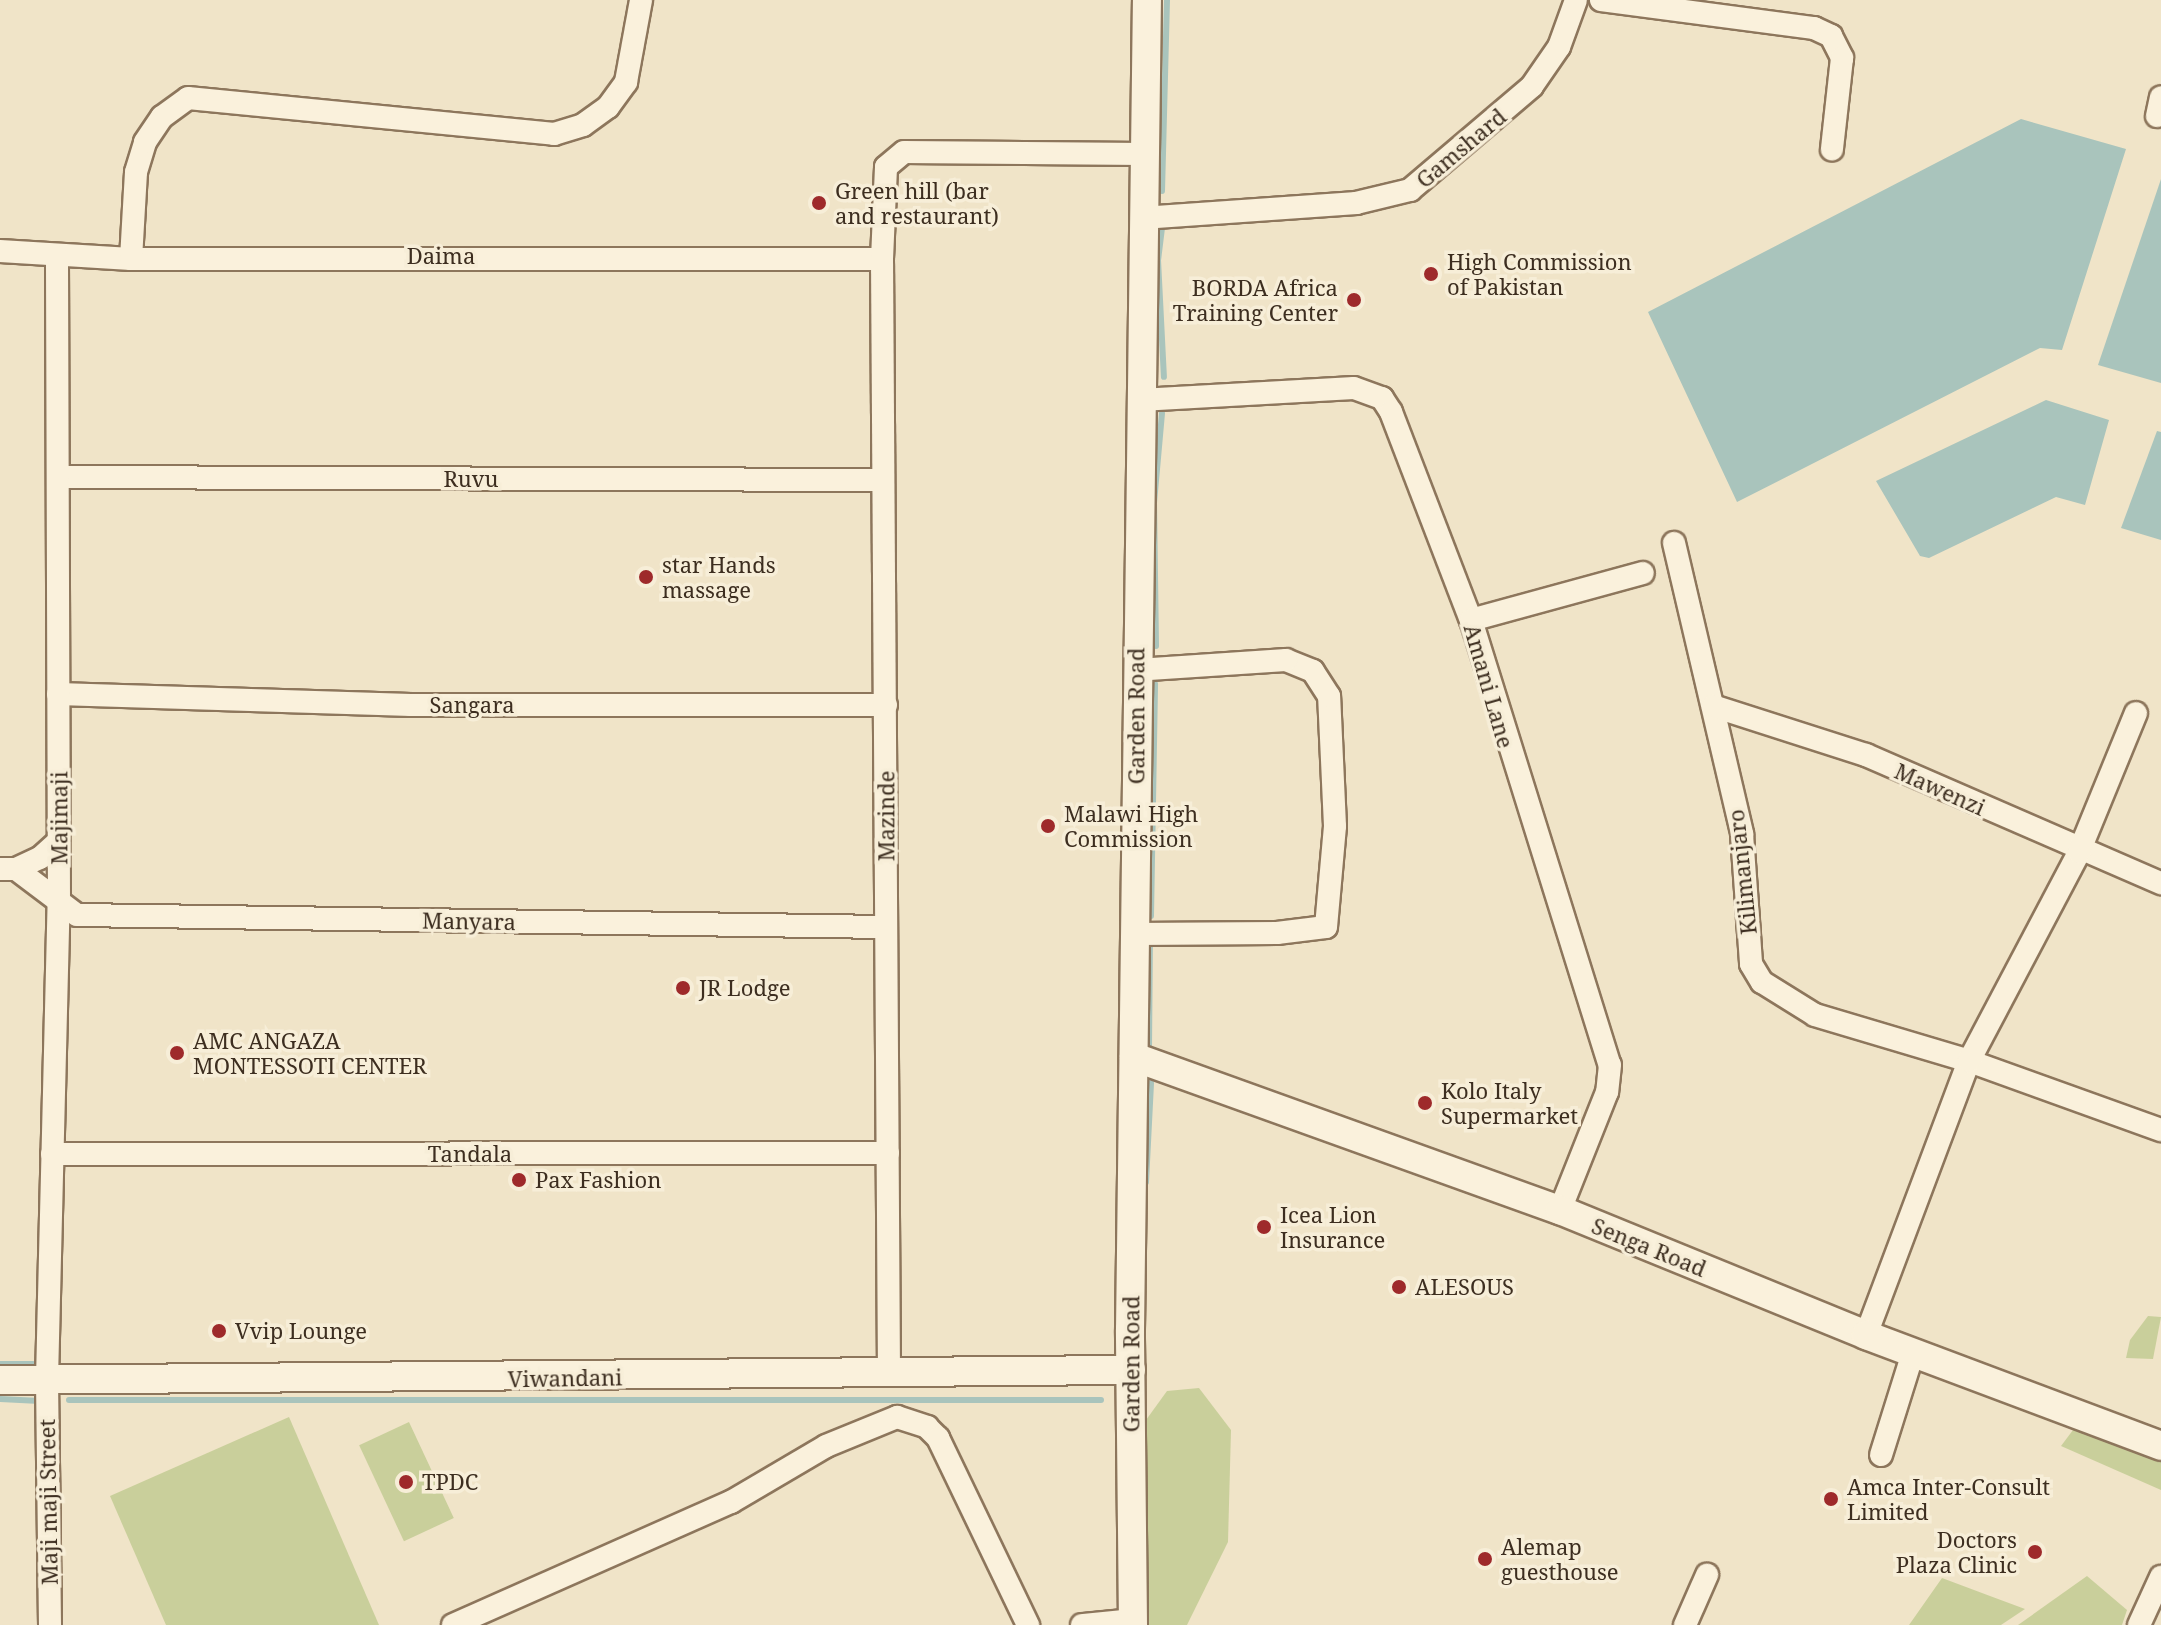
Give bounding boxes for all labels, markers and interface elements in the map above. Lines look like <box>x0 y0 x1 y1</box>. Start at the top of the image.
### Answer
street label: Gamshard <box>1411 103 1511 193</box>
place label: Green hill (bar and restaurant) <box>835 177 999 228</box>
marker: Green hill (bar and restaurant) <box>810 194 828 212</box>
street label: Daima <box>407 243 475 269</box>
place label: High Commission of Pakistan <box>1447 248 1632 300</box>
marker: High Commission of Pakistan <box>1422 265 1440 283</box>
place label: BORDA Africa Training Center <box>1173 274 1338 326</box>
marker: BORDA Africa Training Center <box>1345 291 1363 309</box>
street label: Ruvu <box>443 466 499 492</box>
place label: star Hands massage <box>662 551 776 602</box>
marker: star Hands massage <box>637 568 655 586</box>
street label: Amani Lane <box>1459 621 1519 751</box>
street label: Garden Road <box>1123 648 1149 784</box>
street label: Sangara <box>429 692 515 718</box>
street label: Mawenzi <box>1891 757 1989 821</box>
street label: Majimaji <box>46 771 72 865</box>
street label: Mazinde <box>873 771 899 861</box>
place label: Malawi High Commission <box>1064 800 1198 852</box>
street label: Kilimanjaro <box>1722 808 1762 936</box>
marker: Malawi High Commission <box>1039 817 1057 835</box>
street label: Manyara <box>422 907 516 935</box>
place label: JR Lodge <box>699 975 791 1001</box>
marker: JR Lodge <box>674 979 692 997</box>
place label: AMC ANGAZA MONTESSOTI CENTER <box>193 1027 427 1078</box>
marker: AMC ANGAZA MONTESSOTI CENTER <box>168 1044 186 1062</box>
place label: Kolo Italy Supermarket <box>1441 1077 1578 1128</box>
marker: Kolo Italy Supermarket <box>1416 1094 1434 1112</box>
street label: Tandala <box>428 1141 512 1167</box>
place label: Pax Fashion <box>535 1167 661 1193</box>
marker: Pax Fashion <box>510 1171 528 1189</box>
place label: Icea Lion Insurance <box>1280 1201 1385 1252</box>
street label: Senga Road <box>1588 1212 1710 1282</box>
marker: Icea Lion Insurance <box>1255 1218 1273 1236</box>
place label: ALESOUS <box>1415 1274 1514 1300</box>
marker: ALESOUS <box>1390 1278 1408 1296</box>
street label: Garden Road <box>1118 1296 1144 1432</box>
place label: Vvip Lounge <box>235 1318 367 1344</box>
marker: Vvip Lounge <box>210 1322 228 1340</box>
street label: Viwandani <box>508 1364 622 1392</box>
street label: Maji maji Street <box>33 1419 63 1585</box>
place label: TPDC <box>422 1469 478 1495</box>
marker: TPDC <box>397 1473 415 1491</box>
place label: Amca Inter-Consult Limited <box>1847 1473 2050 1524</box>
marker: Amca Inter-Consult Limited <box>1822 1490 1840 1508</box>
place label: Doctors Plaza Clinic <box>1896 1526 2017 1578</box>
place label: Alemap guesthouse <box>1501 1533 1619 1584</box>
marker: Doctors Plaza Clinic <box>2024 1541 2046 1563</box>
marker: Alemap guesthouse <box>1476 1550 1494 1568</box>

